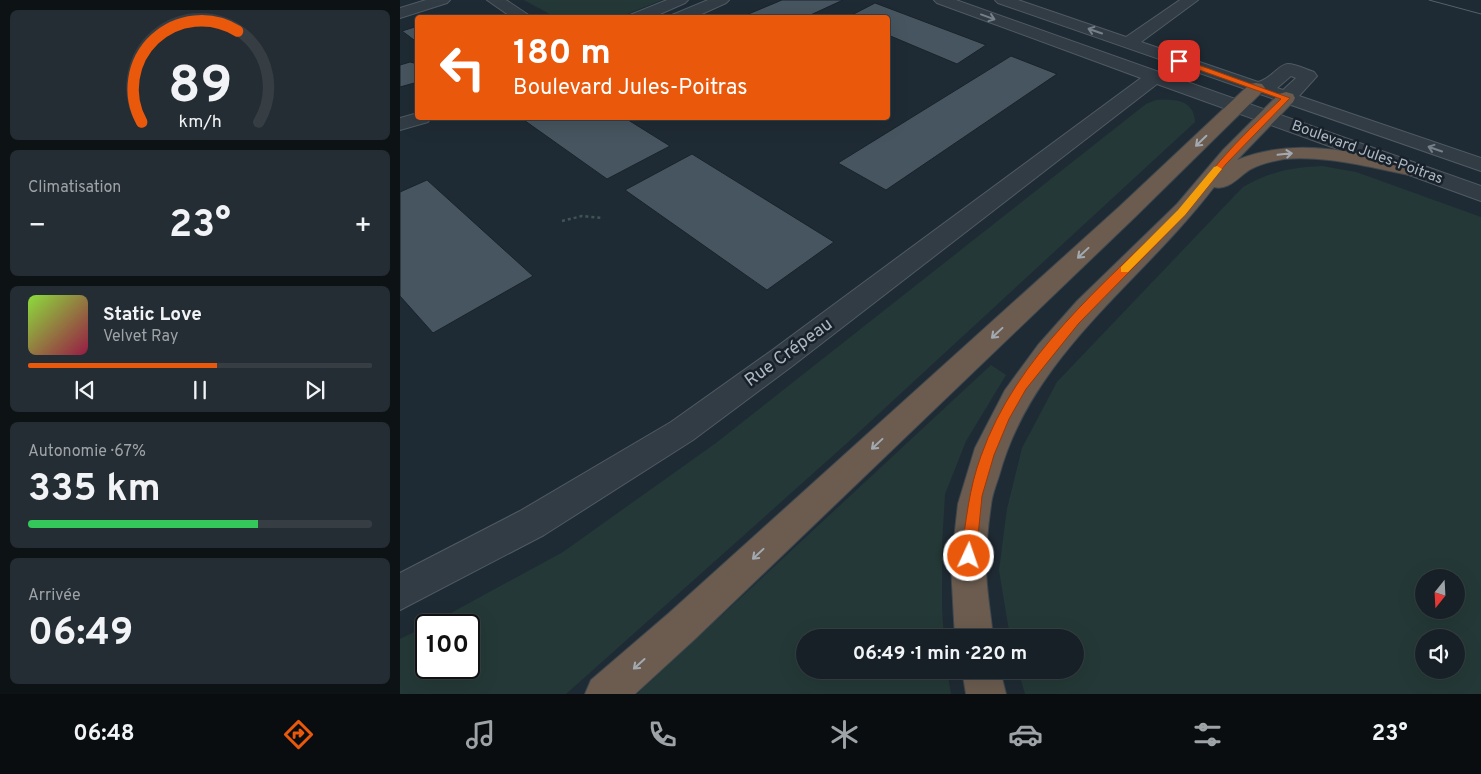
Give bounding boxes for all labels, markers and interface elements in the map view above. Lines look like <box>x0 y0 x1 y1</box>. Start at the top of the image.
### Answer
one-way arrow <box>980 13 995 22</box>
one-way arrow <box>1087 26 1103 35</box>
text: 180 m <box>513 32 611 76</box>
icon: left <box>430 35 495 100</box>
pin <box>1158 40 1200 82</box>
icon: arrive <box>1165 47 1193 75</box>
text: 89 <box>168 55 232 121</box>
text: Boulevard Jules-Poitras <box>513 75 748 102</box>
text: km/h <box>178 111 222 134</box>
street label: Boulevard Jules-Poitras <box>1289 117 1445 189</box>
one-way arrow <box>1195 135 1207 147</box>
one-way arrow <box>1428 144 1443 153</box>
one-way arrow <box>1276 149 1292 159</box>
text: Climatisation <box>28 178 121 198</box>
text: 23° <box>169 202 231 251</box>
text: − <box>28 209 46 245</box>
text: + <box>354 209 372 245</box>
one-way arrow <box>1077 247 1090 259</box>
text: Static Love <box>103 303 202 327</box>
street label: Rue Crépeau <box>740 313 838 393</box>
text: Velvet Ray <box>103 327 178 347</box>
one-way arrow <box>990 327 1003 339</box>
icon: previous <box>71 376 99 404</box>
icon: pause <box>186 376 214 404</box>
icon: next <box>301 376 329 404</box>
one-way arrow <box>871 438 884 450</box>
text: Autonomie · 67% <box>28 442 146 462</box>
text: 335 km <box>28 466 161 515</box>
position arrow <box>942 529 994 581</box>
one-way arrow <box>752 548 765 560</box>
north arrow <box>1415 569 1465 619</box>
map controls <box>1415 569 1465 679</box>
text: Arrivée <box>28 586 81 606</box>
text: 06:49 <box>28 610 133 659</box>
speed limit sign: 100 <box>415 614 480 679</box>
button: sound <box>1415 629 1465 679</box>
text: 06:49 · 1 min · 220 m <box>853 642 1027 666</box>
one-way arrow <box>632 658 645 670</box>
icon: directions <box>281 717 316 752</box>
icon: music <box>463 717 498 752</box>
icon: phone <box>645 717 680 752</box>
icon: climate <box>827 717 862 752</box>
icon: car <box>1008 717 1043 752</box>
icon: filters <box>1190 717 1225 752</box>
text: 06:48 <box>73 721 135 748</box>
text: 23° <box>1372 721 1408 748</box>

